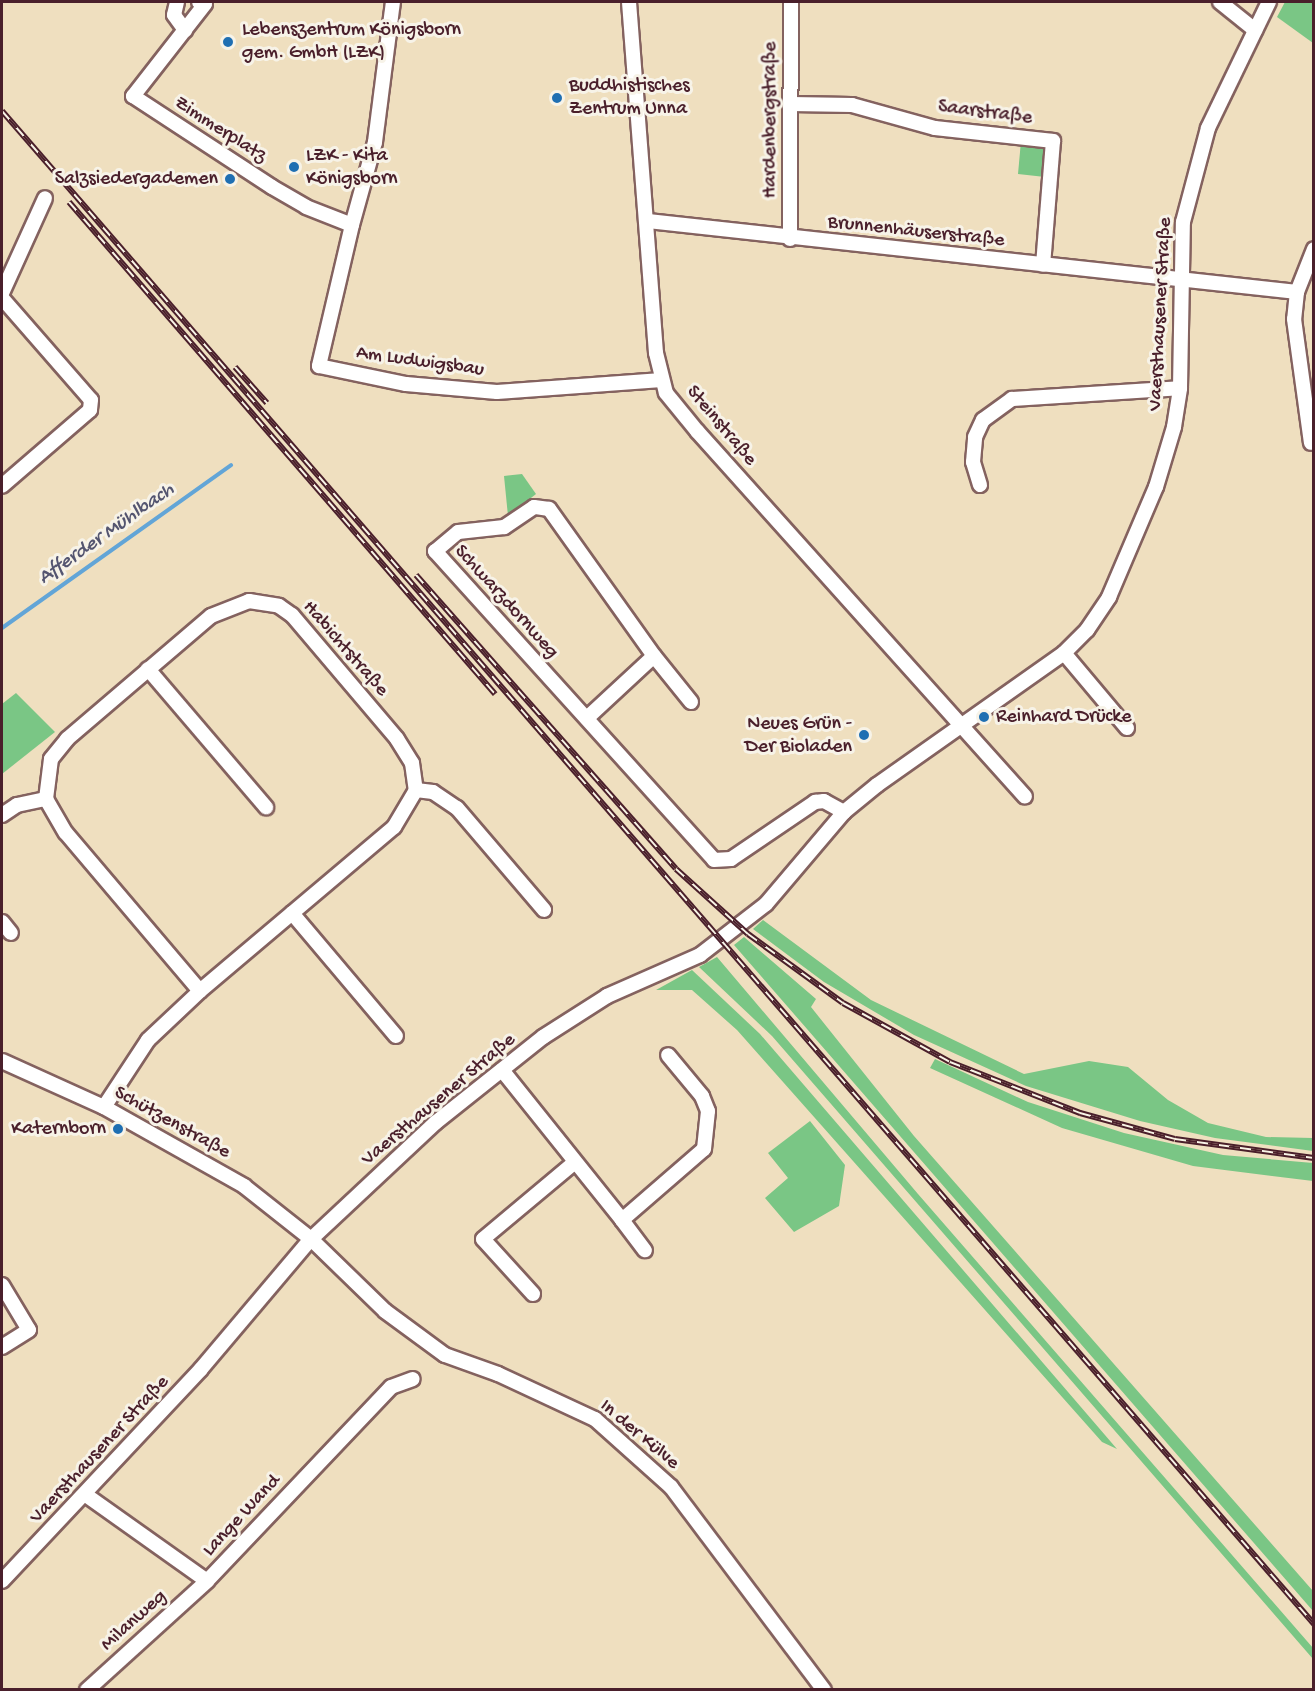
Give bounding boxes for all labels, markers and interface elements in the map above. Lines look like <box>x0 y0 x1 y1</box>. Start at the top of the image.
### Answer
place label: Lebenszentrum Königsborn gem. GmbH (LZK) <box>242 19 461 66</box>
marker: Lebenszentrum Königsborn gem. GmbH (LZK) <box>219 33 237 51</box>
street label: Hardenbergstraße <box>759 42 783 198</box>
place label: Buddhistisches Zentrum Unna <box>569 74 690 121</box>
street label: Zimmerplatz <box>169 91 271 169</box>
marker: Buddhistisches Zentrum Unna <box>550 91 564 105</box>
street label: Saarstraße <box>937 95 1033 131</box>
place label: LZK - Kita Königsborn <box>306 144 397 191</box>
marker: LZK - Kita Königsborn <box>287 160 301 174</box>
place label: Salzsiedergademen <box>55 167 218 191</box>
marker: Salzsiedergademen <box>223 172 237 186</box>
street label: Brunnenhäuserstraße <box>826 211 1006 253</box>
street label: Vaersthausener Straße <box>1144 217 1178 411</box>
street label: Am Ludwigsbau <box>355 341 485 383</box>
street label: Steinstraße <box>680 381 762 471</box>
water label: Afferder Mühlbach <box>34 479 180 591</box>
street label: Schwarzdornweg <box>449 540 563 664</box>
street label: Habichtstraße <box>297 596 393 702</box>
place label: Reinhard Drücke <box>996 705 1132 729</box>
marker: Reinhard Drücke <box>977 710 991 724</box>
place label: Neues Grün - Der Bioladen <box>745 712 852 759</box>
marker: Neues Grün - Der Bioladen <box>857 728 871 742</box>
street label: Vaersthausener Straße <box>357 1029 521 1171</box>
street label: Schützenstraße <box>110 1081 234 1165</box>
place label: Katernborn <box>11 1117 106 1141</box>
marker: Katernborn <box>111 1122 125 1136</box>
street label: Vaersthausener Straße <box>25 1371 175 1529</box>
street label: In der Külve <box>594 1395 684 1475</box>
street label: Lange Wand <box>198 1470 286 1562</box>
street label: Milanweg <box>96 1585 172 1657</box>

